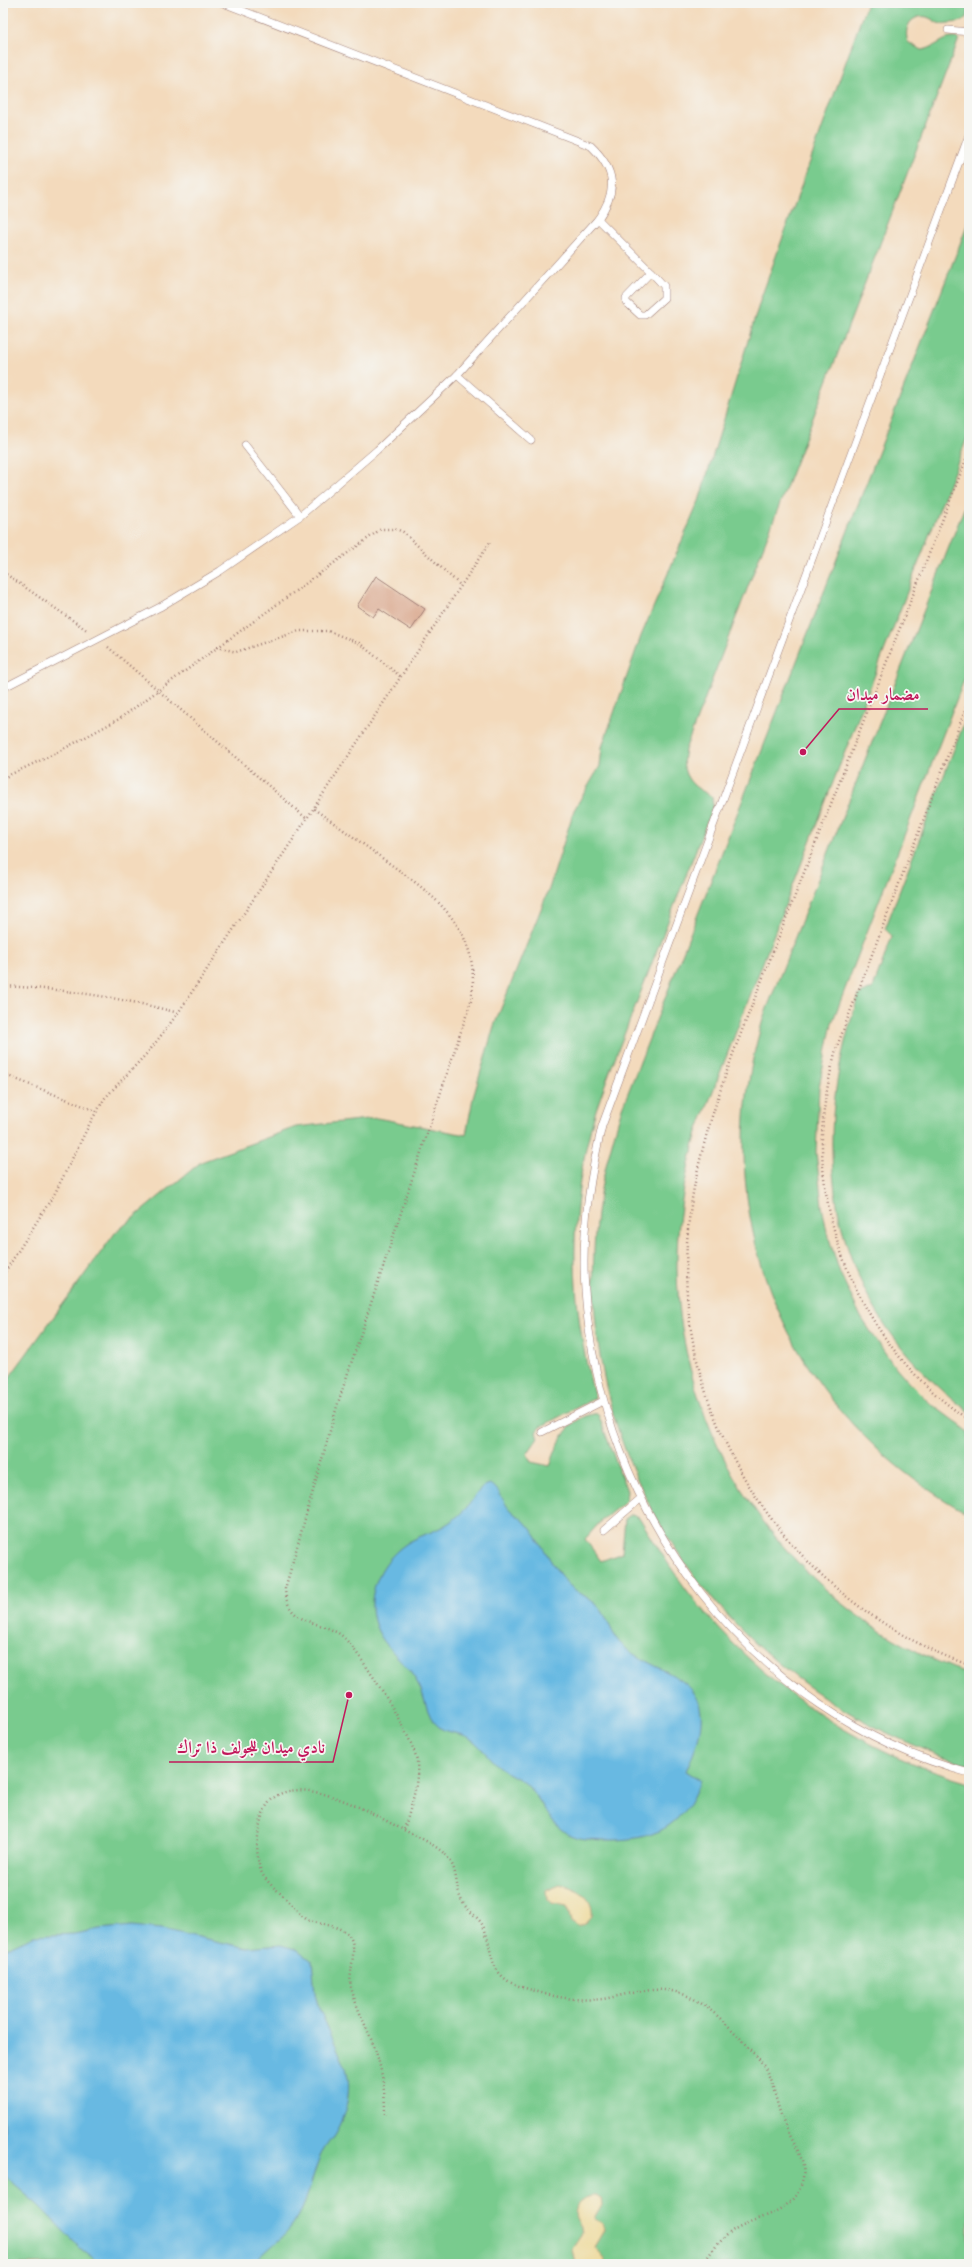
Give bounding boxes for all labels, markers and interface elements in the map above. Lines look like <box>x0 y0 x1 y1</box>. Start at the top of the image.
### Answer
callout: مضمار ميدان <box>839 680 928 709</box>
text: مضمار ميدان <box>846 685 920 706</box>
callout: نادي ميدان للجولف ذا تراك <box>169 1733 333 1762</box>
text: نادي ميدان للجولف ذا تراك <box>177 1738 325 1761</box>

